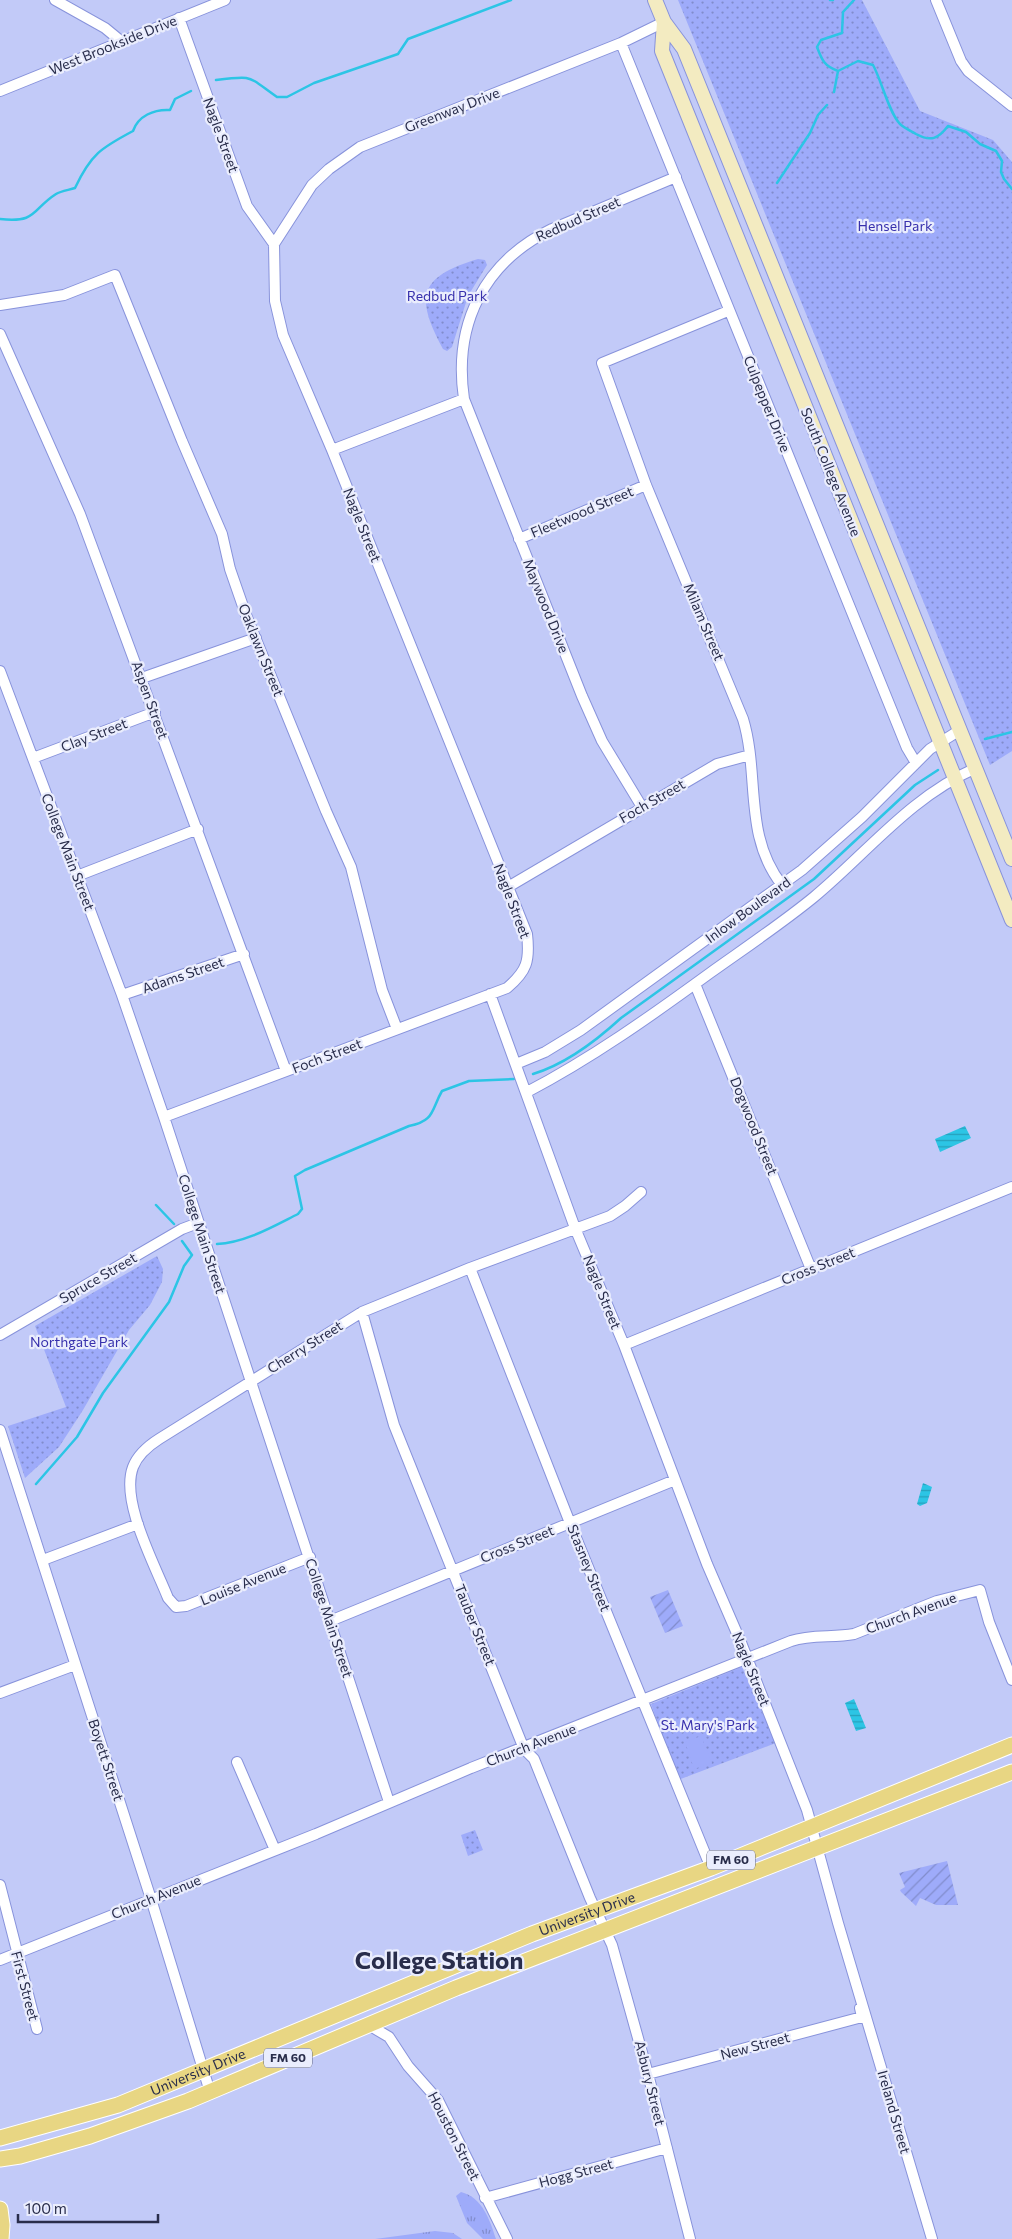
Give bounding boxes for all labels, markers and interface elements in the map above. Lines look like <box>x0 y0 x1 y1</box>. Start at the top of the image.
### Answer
street label: West Brookside Drive <box>47 11 179 78</box>
street label: Greenway Drive <box>402 84 502 135</box>
street label: Nagle Street <box>200 95 243 175</box>
street label: Redbud Street <box>533 192 623 245</box>
park label: Hensel Park <box>857 217 933 234</box>
park label: Redbud Park <box>407 287 488 304</box>
street label: Culpepper Drive <box>740 353 795 455</box>
street label: South College Avenue <box>798 405 865 539</box>
street label: Fleetwood Street <box>528 482 636 541</box>
street label: Nagle Street <box>340 485 385 565</box>
street label: Maywood Drive <box>520 556 573 655</box>
street label: Milam Street <box>681 581 728 663</box>
street label: Oaklawn Street <box>235 601 288 699</box>
street label: Aspen Street <box>128 658 173 741</box>
street label: Clay Street <box>58 714 130 755</box>
street label: Foch Street <box>616 775 688 826</box>
street label: College Main Street <box>38 791 99 913</box>
street label: Nagle Street <box>490 861 535 941</box>
street label: Inlow Boulevard <box>702 873 794 946</box>
street label: Adams Street <box>140 952 226 996</box>
street label: Foch Street <box>290 1034 364 1077</box>
street label: Dogwood Street <box>727 1074 782 1178</box>
street label: College Main Street <box>175 1172 230 1296</box>
street label: Cross Street <box>778 1243 857 1288</box>
street label: Spruce Street <box>56 1248 140 1307</box>
street label: Nagle Street <box>580 1252 625 1332</box>
street label: Cherry Street <box>264 1317 346 1376</box>
park label: Northgate Park <box>30 1333 128 1350</box>
street label: Cross Street <box>477 1521 556 1566</box>
street label: Stasney Street <box>564 1522 615 1614</box>
street label: College Main Street <box>302 1556 357 1680</box>
street label: Louise Avenue <box>197 1559 288 1608</box>
street label: Tauber Street <box>451 1582 500 1668</box>
street label: Church Avenue <box>863 1588 958 1637</box>
street label: Nagle Street <box>729 1629 774 1709</box>
park label: St. Mary's Park <box>661 1716 756 1733</box>
street label: Boyett Street <box>85 1717 128 1803</box>
street label: Church Avenue <box>483 1720 578 1770</box>
road number: FM 60 <box>707 1850 755 1870</box>
street label: Church Avenue <box>109 1871 203 1922</box>
street label: University Drive <box>536 1888 637 1939</box>
district label: College Station <box>355 1945 523 1974</box>
street label: First Street <box>8 1949 43 2023</box>
street label: New Street <box>718 2028 792 2063</box>
street label: Asbury Street <box>632 2039 669 2127</box>
street label: University Drive <box>148 2044 248 2099</box>
road number: FM 60 <box>264 2048 312 2068</box>
street label: Ireland Street <box>874 2068 915 2156</box>
street label: Houston Street <box>425 2089 484 2183</box>
street label: Hogg Street <box>537 2154 615 2191</box>
scale bar <box>18 2192 158 2224</box>
text: 100 m <box>25 2199 67 2217</box>

